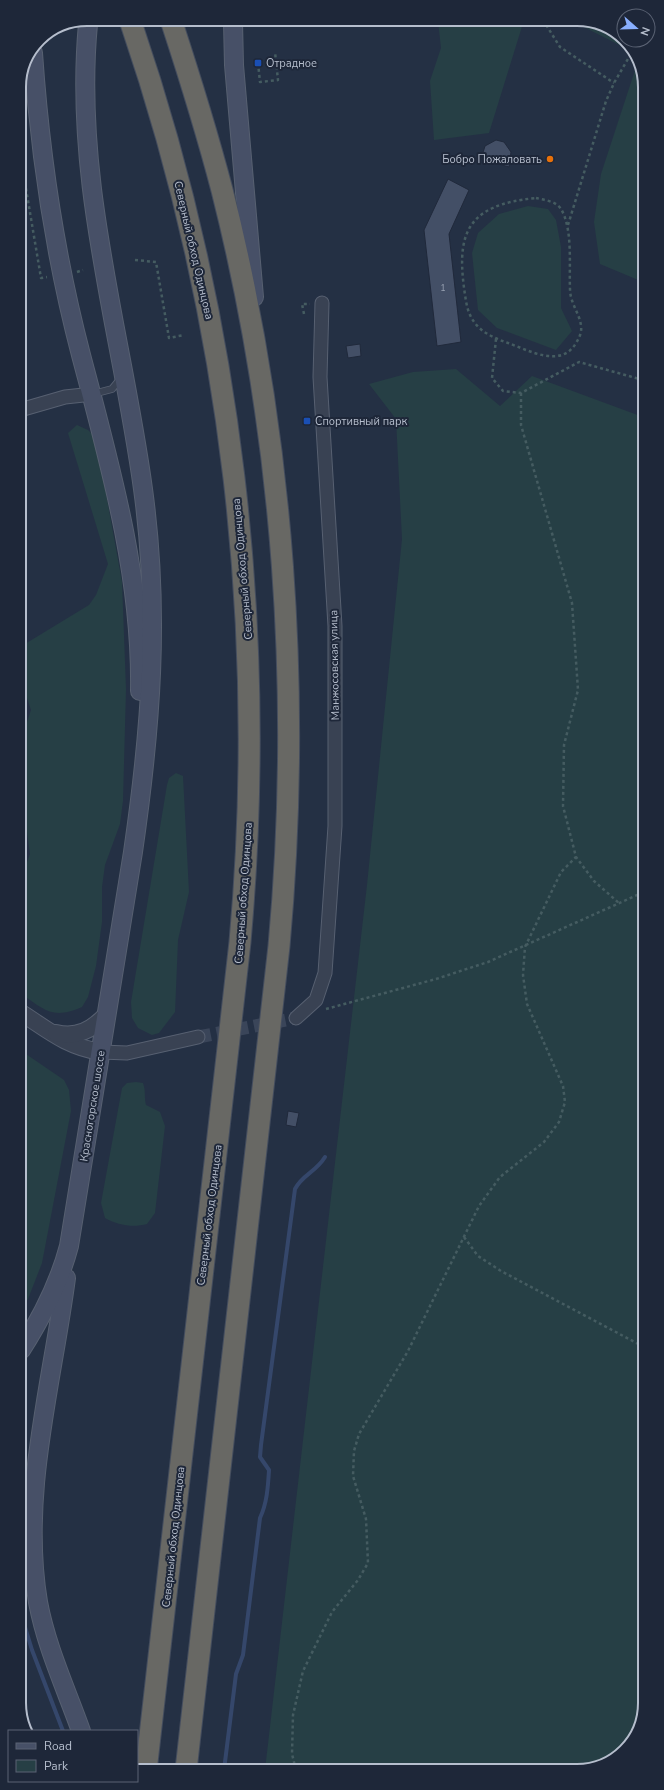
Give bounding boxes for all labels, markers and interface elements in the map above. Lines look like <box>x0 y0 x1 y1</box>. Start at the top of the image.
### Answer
north arrow <box>616 8 656 48</box>
text: N <box>636 25 653 38</box>
place label: Отрадное <box>266 56 317 71</box>
marker: Отрадное <box>253 58 263 68</box>
place label: Бобро Пожаловать <box>442 152 542 167</box>
marker: Бобро Пожаловать <box>545 154 555 164</box>
street label: Северный обход Одинцова <box>170 179 217 321</box>
house number: 1 <box>440 282 446 294</box>
place label: Спортивный парк <box>315 414 408 429</box>
marker: Спортивный парк <box>302 416 312 426</box>
street label: Северный обход Одинцова <box>229 498 256 640</box>
street label: Манжосовская улица <box>326 610 343 720</box>
street label: Северный обход Одинцова <box>231 822 256 964</box>
street label: Красногорское шоссе <box>76 1049 109 1163</box>
street label: Северный обход Одинцова <box>193 1144 226 1286</box>
street label: Северный обход Одинцова <box>159 1466 188 1608</box>
legend <box>8 1730 138 1782</box>
text: Road <box>44 1738 72 1754</box>
text: Park <box>44 1758 69 1774</box>

